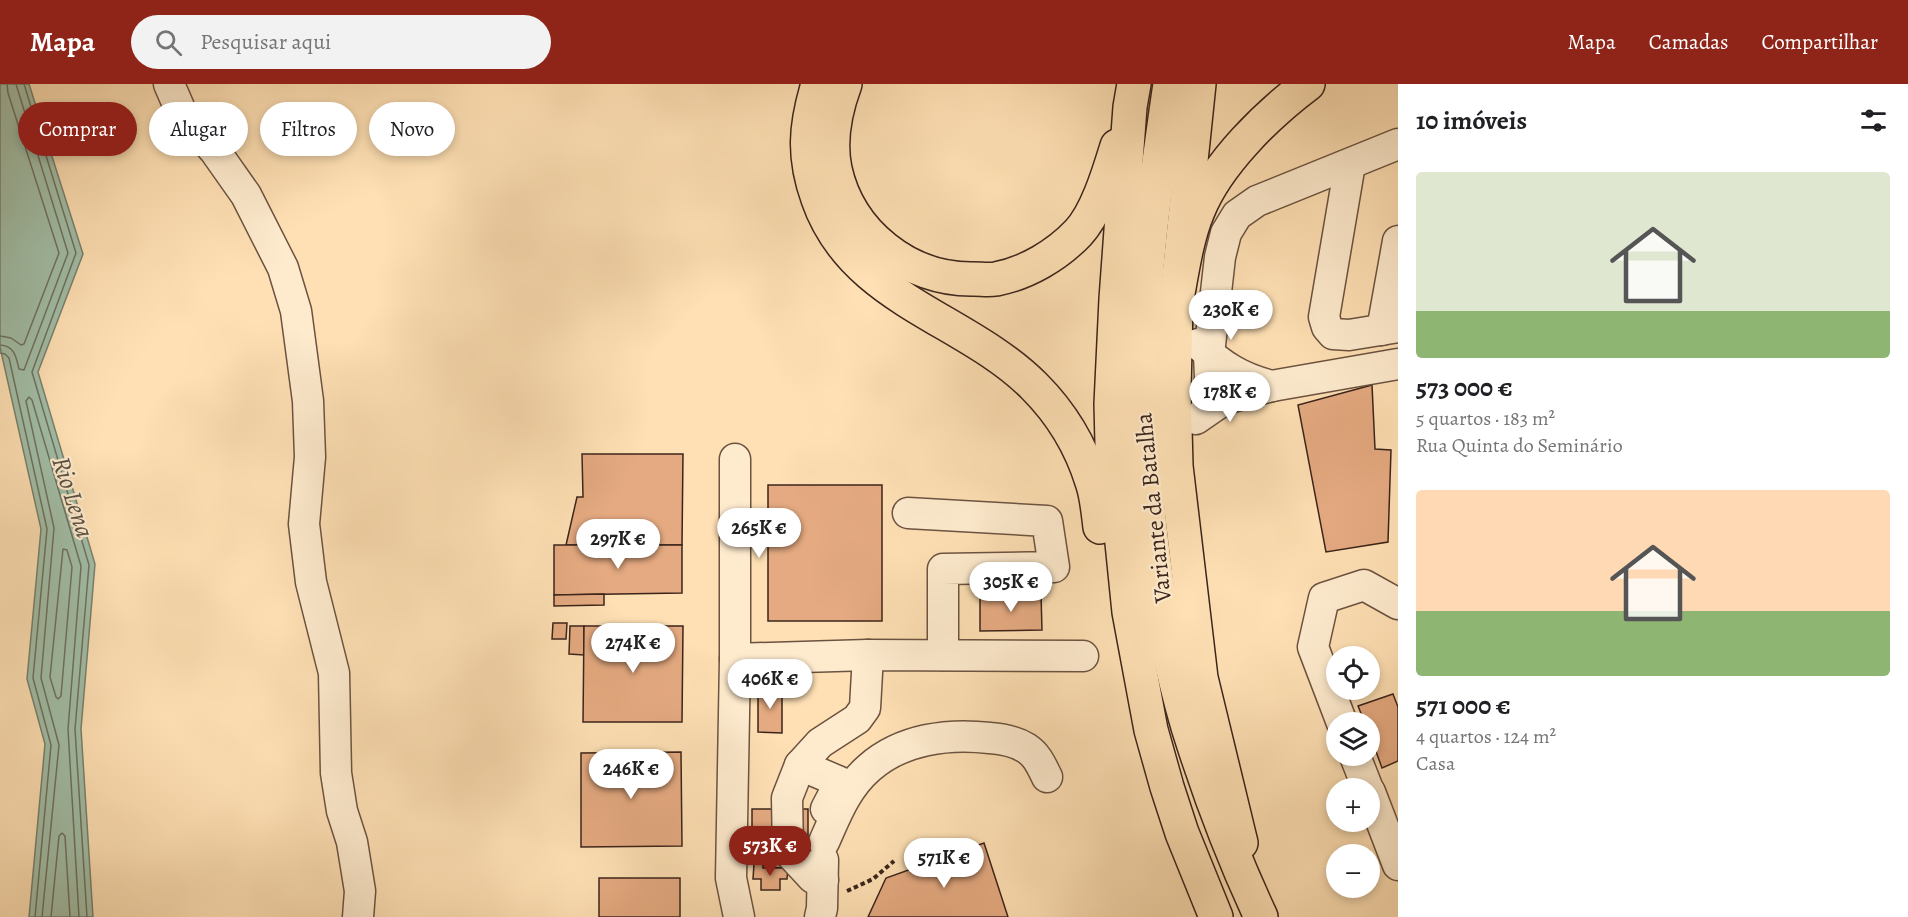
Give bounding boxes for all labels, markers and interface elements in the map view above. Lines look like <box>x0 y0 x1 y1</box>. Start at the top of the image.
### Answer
search box <box>131 15 551 69</box>
text: Mapa <box>30 23 95 61</box>
icon: search <box>152 26 185 59</box>
text: Pesquisar aqui <box>200 27 331 57</box>
text: Mapa <box>1567 28 1616 56</box>
text: Camadas <box>1649 28 1728 56</box>
text: Compartilhar <box>1761 28 1878 56</box>
chip: Comprar <box>18 102 137 156</box>
chip: Alugar <box>149 102 248 156</box>
chip: Filtros <box>260 102 357 156</box>
chip: Novo <box>369 102 455 156</box>
text: 10 imóveis <box>1416 103 1527 138</box>
icon: filters <box>1857 104 1890 137</box>
icon: home <box>1599 211 1707 319</box>
pin: 230K € <box>1182 290 1280 341</box>
text: 230K € <box>1203 296 1259 323</box>
text: 573 000 € <box>1416 370 1513 405</box>
pin: 178K € <box>1181 372 1279 423</box>
text: 178K € <box>1203 378 1257 405</box>
text: 5 quartos · 183 m² <box>1416 405 1555 432</box>
street label: Variante da Batalha <box>1127 411 1179 606</box>
text: Rua Quinta do Seminário <box>1416 432 1623 459</box>
water label: Rio Lena <box>43 452 103 542</box>
pin: 265K € <box>710 508 808 559</box>
text: 265K € <box>731 514 787 541</box>
pin: 297K € <box>569 519 667 570</box>
text: 297K € <box>590 525 646 552</box>
icon: home <box>1599 529 1707 637</box>
pin: 305K € <box>962 562 1060 613</box>
text: 305K € <box>983 568 1039 595</box>
pin: 274K € <box>584 623 682 674</box>
text: 274K € <box>605 629 661 656</box>
map controls <box>1326 646 1380 898</box>
button: locate <box>1326 646 1380 700</box>
pin: 406K € <box>721 659 819 710</box>
text: 406K € <box>742 665 798 692</box>
text: 571 000 € <box>1416 688 1511 723</box>
button: layers <box>1326 712 1380 766</box>
text: 4 quartos · 124 m² <box>1416 723 1556 750</box>
pin: 246K € <box>582 749 680 800</box>
text: Casa <box>1416 750 1455 777</box>
text: 246K € <box>603 755 659 782</box>
button: + <box>1326 778 1380 832</box>
pin: 573K € <box>721 826 819 877</box>
text: 573K € <box>743 832 797 859</box>
pin: 571K € <box>895 838 993 889</box>
text: 571K € <box>918 844 970 871</box>
button: − <box>1326 844 1380 898</box>

